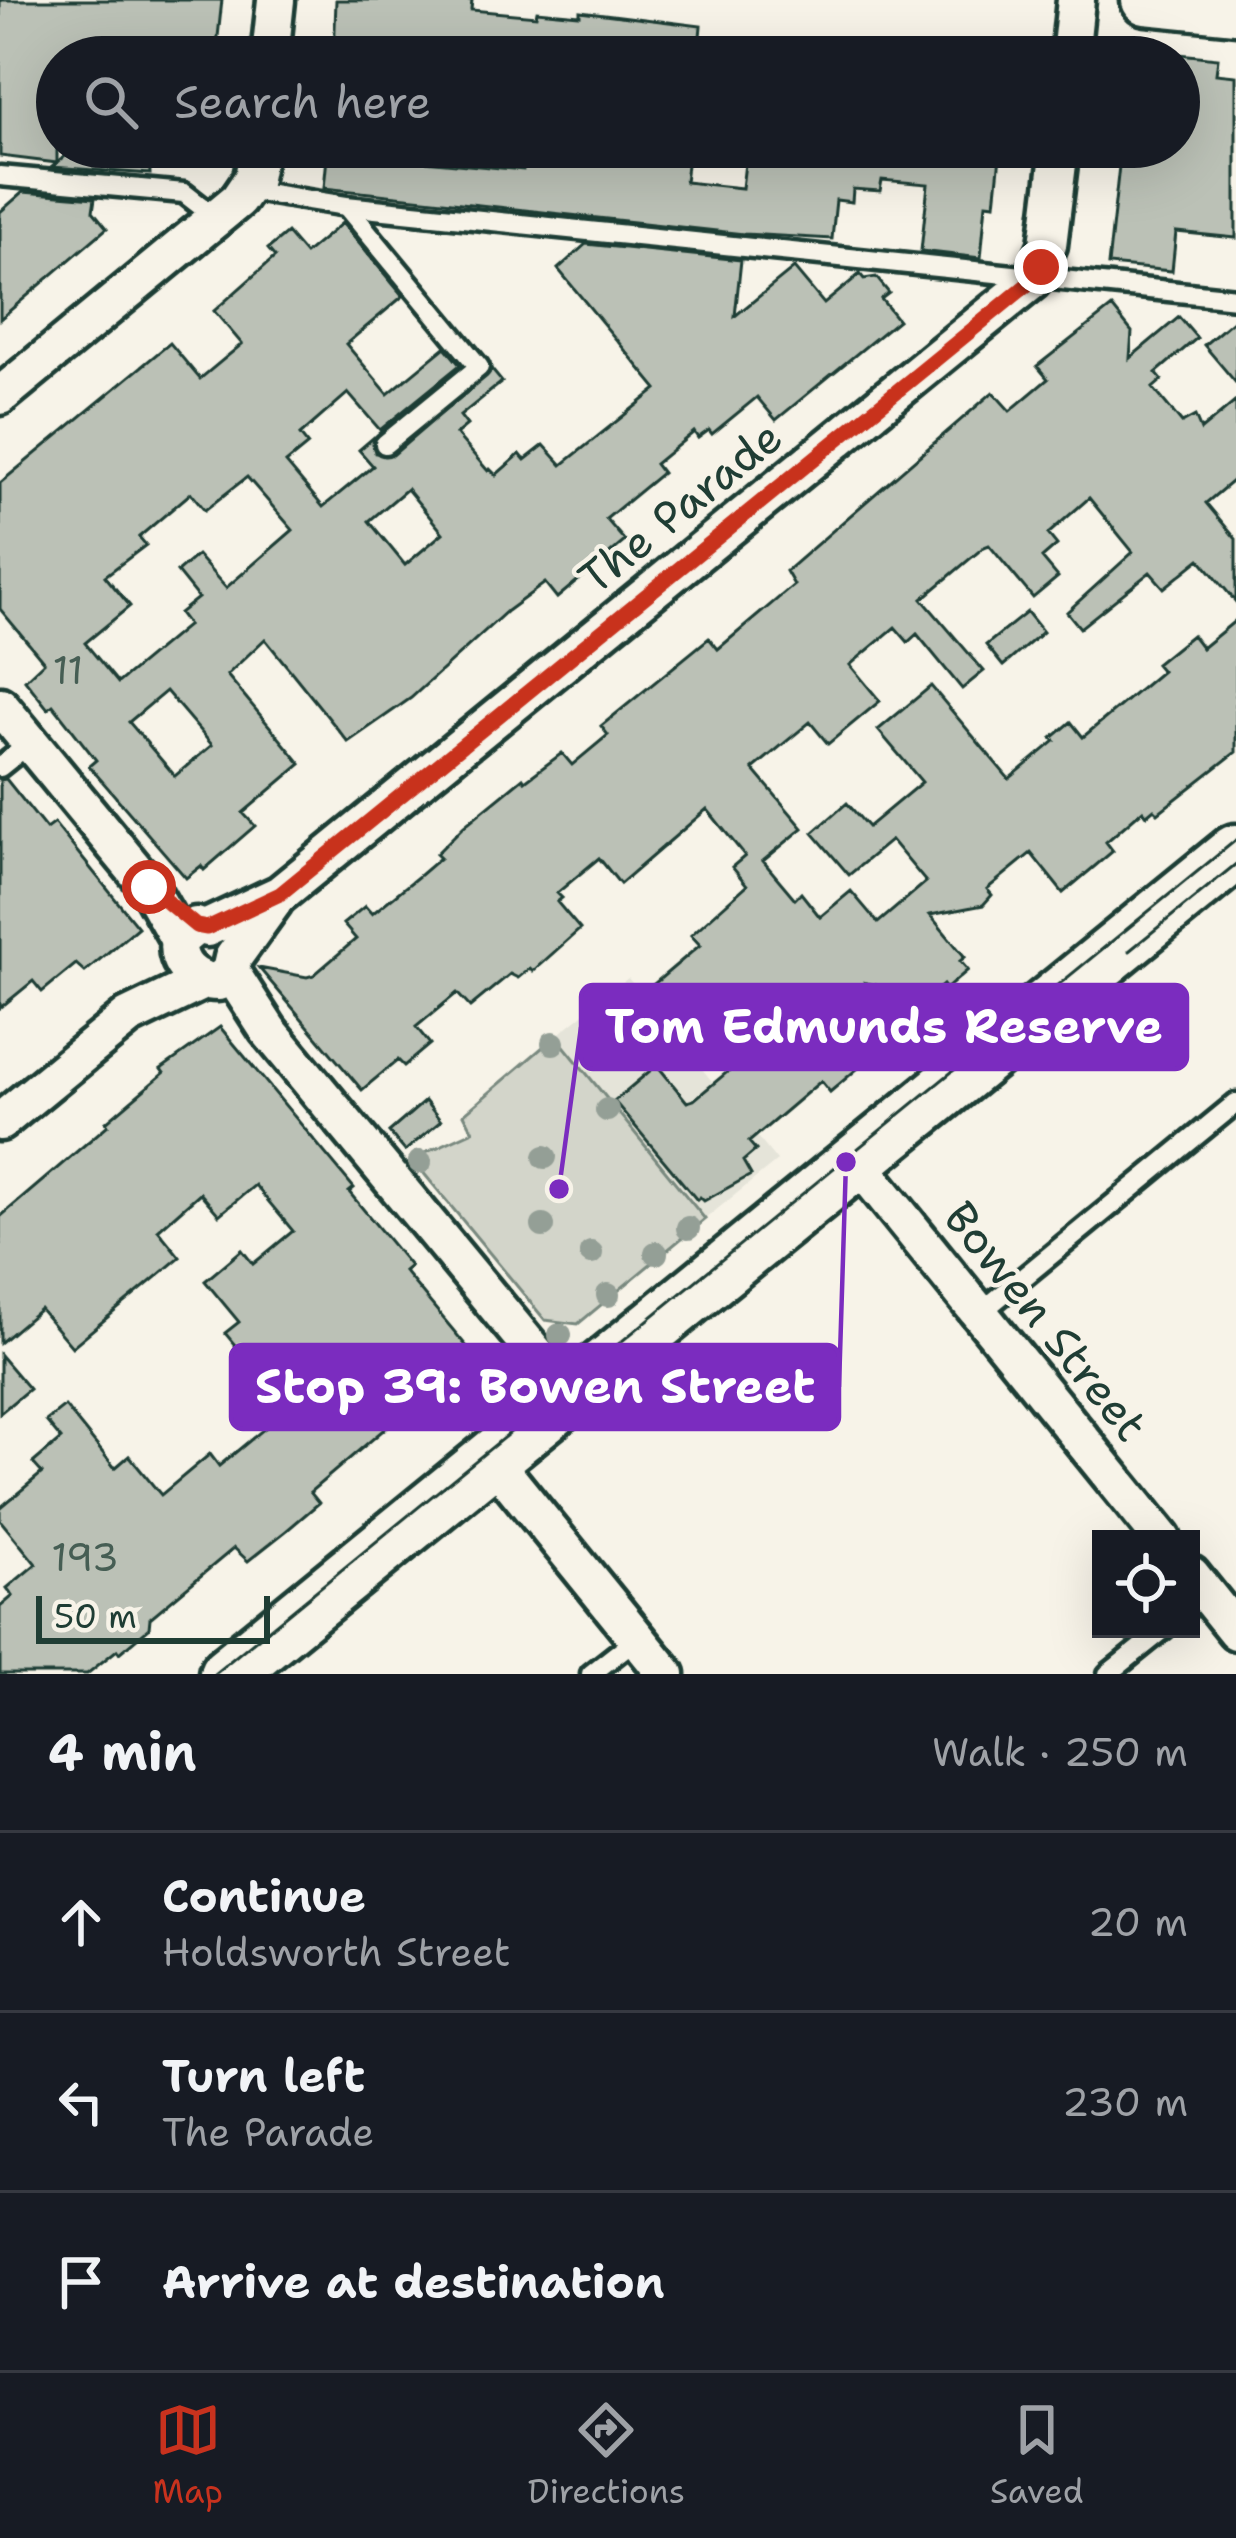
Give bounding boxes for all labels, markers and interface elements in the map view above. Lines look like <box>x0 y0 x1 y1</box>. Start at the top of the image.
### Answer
search box <box>36 36 1200 168</box>
icon: search <box>78 69 144 135</box>
text: Search here <box>174 72 431 132</box>
route end <box>1014 240 1068 294</box>
street label: The Parade <box>566 407 794 607</box>
house number: 11 <box>52 644 84 696</box>
route start <box>122 860 176 914</box>
callout: Tom Edmunds Reserve <box>581 985 1187 1069</box>
text: Tom Edmunds Reserve <box>605 994 1163 1058</box>
street label: Bowen Street <box>931 1189 1161 1453</box>
callout: Stop 39: Bowen Street <box>231 1345 839 1429</box>
text: Stop 39: Bowen Street <box>255 1354 815 1418</box>
map controls <box>1092 1530 1200 1638</box>
button: locate <box>1092 1530 1200 1638</box>
house number: 193 <box>51 1531 119 1583</box>
scale bar <box>36 1590 270 1643</box>
text: 50 m <box>54 1594 137 1639</box>
text: 4 min <box>48 1718 197 1786</box>
text: Walk · 250 m <box>932 1726 1188 1778</box>
text: Continue <box>162 1866 366 1926</box>
icon: ahead <box>48 1889 114 1955</box>
text: 20 m <box>1088 1896 1188 1948</box>
text: Holdsworth Street <box>162 1926 511 1978</box>
text: Turn left <box>162 2046 365 2106</box>
icon: left <box>48 2069 114 2135</box>
text: 230 m <box>1062 2076 1188 2128</box>
text: The Parade <box>162 2106 374 2158</box>
icon: arrive <box>48 2249 114 2315</box>
text: Arrive at destination <box>162 2252 665 2312</box>
tab: Map <box>152 2397 223 2514</box>
tab: Directions <box>528 2397 685 2514</box>
tab: Saved <box>990 2397 1084 2514</box>

